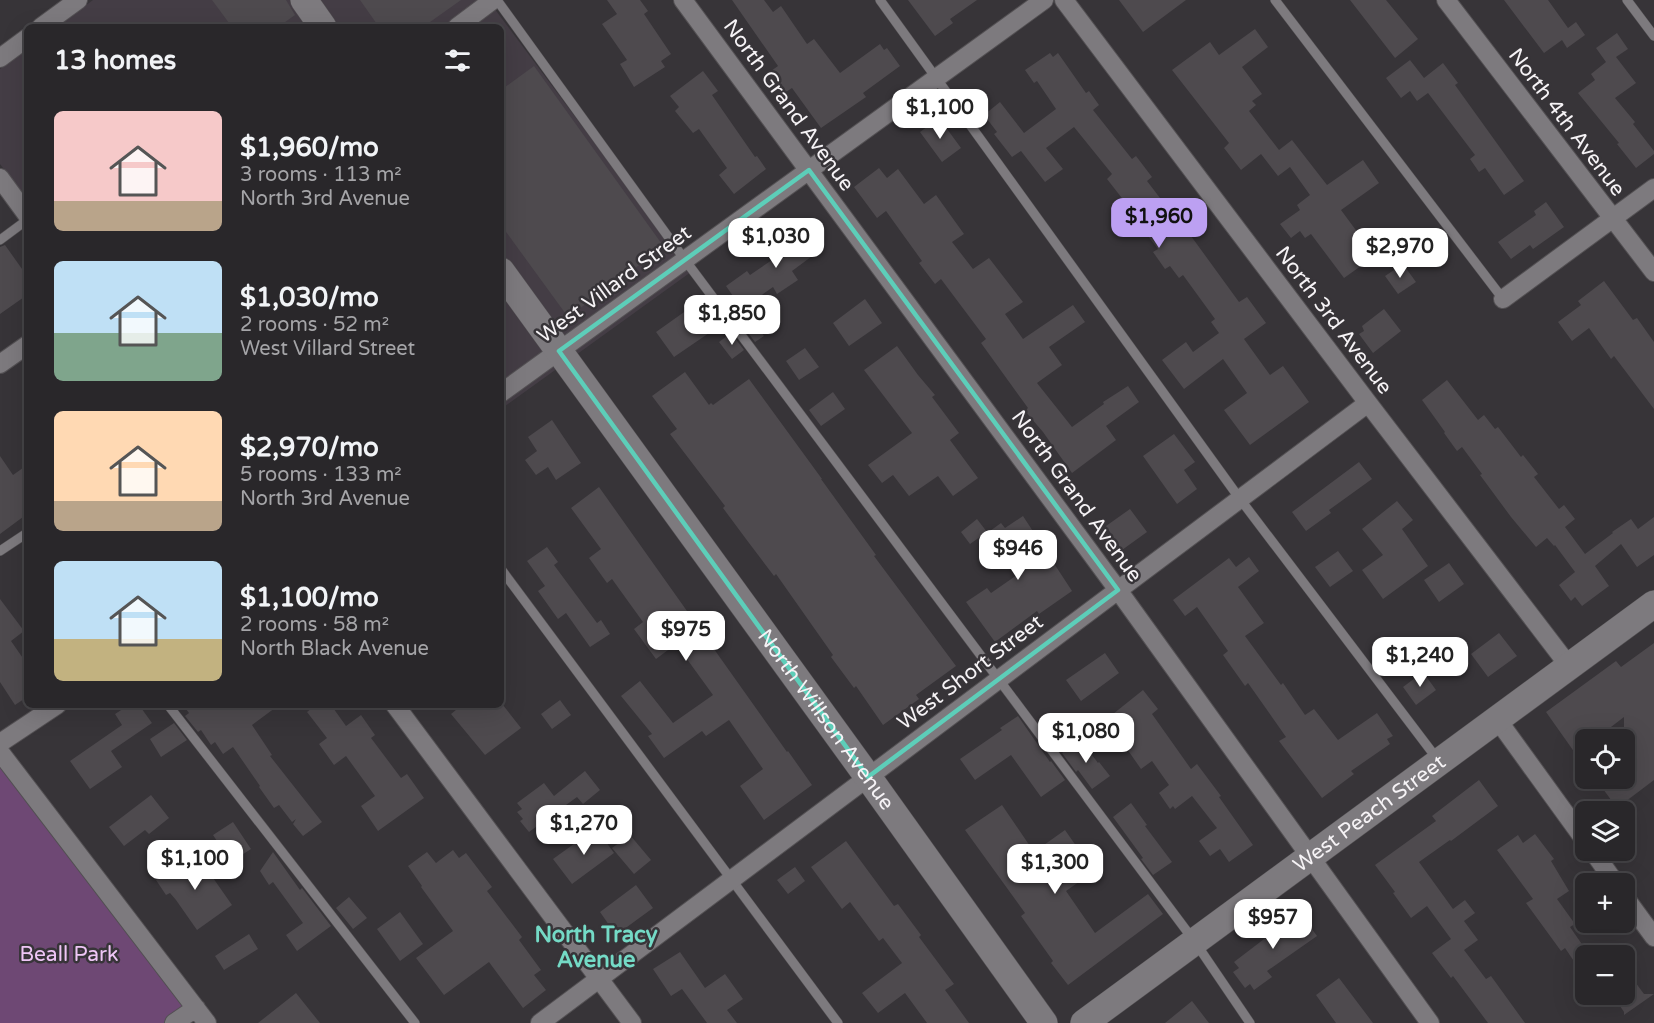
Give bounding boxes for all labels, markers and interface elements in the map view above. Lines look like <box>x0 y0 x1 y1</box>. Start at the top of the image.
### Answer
street label: North Grand Avenue <box>718 15 859 196</box>
icon: filters <box>441 44 474 77</box>
street label: North 4th Avenue <box>1503 44 1630 201</box>
text: 13 homes <box>54 45 176 76</box>
pin: $1,100 <box>891 89 989 140</box>
text: $1,100 <box>906 96 974 120</box>
text: $1,960/mo <box>240 132 379 163</box>
icon: home <box>102 135 174 207</box>
text: 3 rooms · 113 m² <box>240 163 402 187</box>
text: North 3rd Avenue <box>240 187 410 211</box>
pin: $1,960 <box>1110 198 1208 249</box>
text: $1,960 <box>1125 205 1193 229</box>
pin: $1,030 <box>727 218 825 269</box>
street label: West Villard Street <box>533 220 696 349</box>
text: $1,030 <box>742 225 810 249</box>
pin: $2,970 <box>1351 228 1449 279</box>
text: $2,970 <box>1366 235 1434 259</box>
street label: North 3rd Avenue <box>1270 242 1397 399</box>
text: $1,030/mo <box>240 282 379 313</box>
icon: home <box>102 285 174 357</box>
pin: $1,850 <box>683 295 781 346</box>
text: $1,850 <box>698 302 766 326</box>
text: 2 rooms · 52 m² <box>240 313 389 337</box>
text: West Villard Street <box>240 337 415 361</box>
street label: North Grand Avenue <box>1006 406 1147 587</box>
text: $2,970/mo <box>240 432 379 463</box>
icon: home <box>102 435 174 507</box>
text: 5 rooms · 133 m² <box>240 463 402 487</box>
text: North 3rd Avenue <box>240 487 410 511</box>
pin: $946 <box>982 530 1054 581</box>
text: $946 <box>993 537 1043 561</box>
text: $1,100/mo <box>240 582 379 613</box>
icon: home <box>102 585 174 657</box>
street label: West Short Street <box>893 610 1048 735</box>
pin: $975 <box>650 611 722 662</box>
text: 2 rooms · 58 m² <box>240 613 389 637</box>
text: $975 <box>661 618 711 642</box>
street label: North Willson Avenue <box>752 625 900 815</box>
text: North Black Avenue <box>240 637 429 661</box>
pin: $1,240 <box>1371 637 1469 688</box>
text: $1,240 <box>1386 644 1454 668</box>
pin: $1,080 <box>1037 713 1135 764</box>
text: $1,080 <box>1052 720 1120 744</box>
map controls <box>1575 729 1635 1005</box>
button: locate <box>1575 729 1635 789</box>
street label: West Peach Street <box>1288 750 1451 878</box>
button: layers <box>1575 801 1635 861</box>
pin: $1,270 <box>535 805 633 856</box>
text: $1,270 <box>550 812 618 836</box>
pin: $1,100 <box>146 840 244 891</box>
pin: $1,300 <box>1006 844 1104 895</box>
text: $1,100 <box>161 847 229 871</box>
text: $1,300 <box>1021 851 1089 875</box>
button: + <box>1575 873 1635 933</box>
pin: $957 <box>1237 899 1309 950</box>
text: $957 <box>1248 906 1298 930</box>
district label: North Tracy Avenue <box>534 922 658 973</box>
park label: Beall Park <box>20 942 118 967</box>
button: − <box>1575 945 1635 1005</box>

